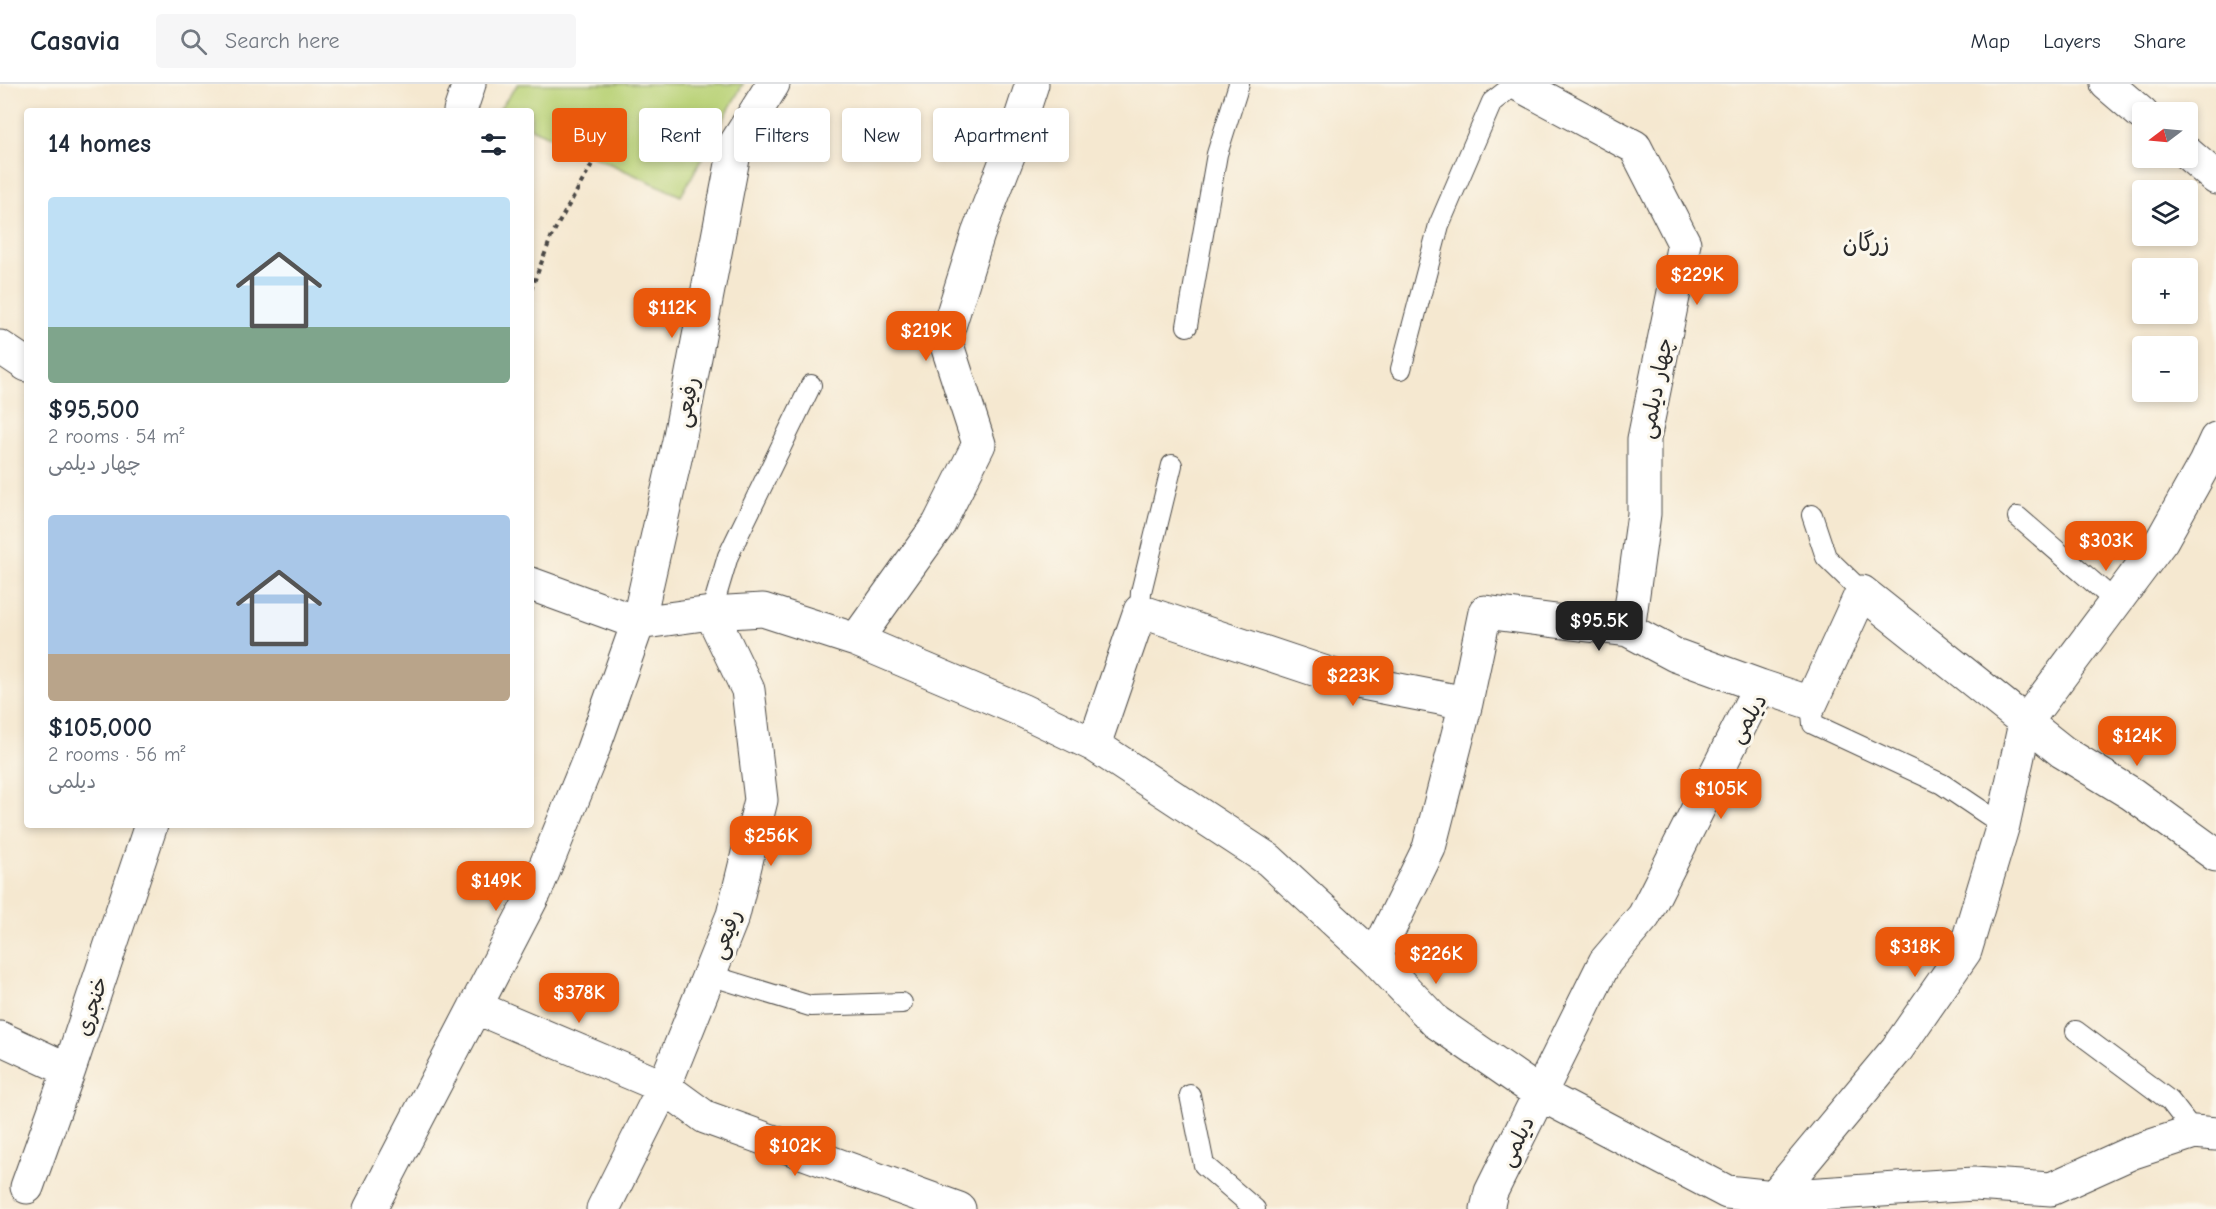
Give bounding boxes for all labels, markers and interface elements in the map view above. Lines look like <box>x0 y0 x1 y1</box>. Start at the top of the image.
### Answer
search box <box>156 14 576 68</box>
text: Casavia <box>30 25 120 57</box>
icon: search <box>177 25 210 58</box>
text: Search here <box>225 28 340 54</box>
text: Map <box>1971 29 2010 53</box>
text: Layers <box>2043 29 2101 53</box>
text: Share <box>2134 29 2186 53</box>
north arrow <box>2132 102 2198 168</box>
map controls <box>2132 102 2198 402</box>
chip: Buy <box>552 108 627 162</box>
chip: Rent <box>639 108 722 162</box>
chip: Filters <box>734 108 830 162</box>
chip: New <box>842 108 921 162</box>
chip: Apartment <box>933 108 1069 162</box>
icon: filters <box>477 128 510 161</box>
text: 14 homes <box>48 129 151 159</box>
button: layers <box>2132 180 2198 246</box>
district label: زرگان <box>1842 229 1890 257</box>
icon: home <box>225 236 333 344</box>
pin: $229K <box>1655 255 1739 306</box>
button: + <box>2132 258 2198 324</box>
text: $229K <box>1670 263 1724 286</box>
pin: $112K <box>630 288 714 339</box>
text: $112K <box>648 296 696 319</box>
pin: $219K <box>884 311 968 362</box>
text: $219K <box>900 319 952 342</box>
street label: چهار دیلمی <box>1633 335 1679 441</box>
button: − <box>2132 336 2198 402</box>
street label: رفیعی <box>669 375 706 430</box>
text: $95,500 <box>48 395 140 425</box>
text: 2 rooms · 54 m² <box>48 425 184 448</box>
text: چهار دیلمی <box>48 452 141 475</box>
pin: $303K <box>2064 521 2148 572</box>
text: $303K <box>2079 529 2133 552</box>
icon: home <box>225 554 333 662</box>
pin: $95.5K <box>1550 601 1648 652</box>
text: $95.5K <box>1570 609 1628 632</box>
pin: $223K <box>1311 656 1395 707</box>
text: $223K <box>1326 664 1380 687</box>
street label: دیلمی <box>1723 689 1773 748</box>
text: $105,000 <box>48 713 152 743</box>
pin: $124K <box>2095 716 2179 767</box>
text: $124K <box>2112 724 2162 747</box>
text: 2 rooms · 56 m² <box>48 743 186 766</box>
pin: $105K <box>1679 769 1763 820</box>
text: دیلمی <box>48 770 96 793</box>
text: $105K <box>1694 777 1748 800</box>
pin: $256K <box>729 816 813 867</box>
text: $256K <box>744 824 798 847</box>
pin: $149K <box>454 861 538 912</box>
text: $149K <box>471 869 521 892</box>
street label: رفیعی <box>705 906 748 963</box>
pin: $318K <box>1873 927 1957 978</box>
pin: $226K <box>1394 934 1478 985</box>
text: $318K <box>1889 935 1941 958</box>
text: $226K <box>1409 942 1463 965</box>
street label: خنجری <box>70 973 114 1039</box>
pin: $378K <box>537 973 621 1024</box>
text: $378K <box>553 981 605 1004</box>
street label: دیلمی <box>1494 1112 1541 1171</box>
pin: $102K <box>753 1126 837 1177</box>
text: $102K <box>769 1134 821 1157</box>

